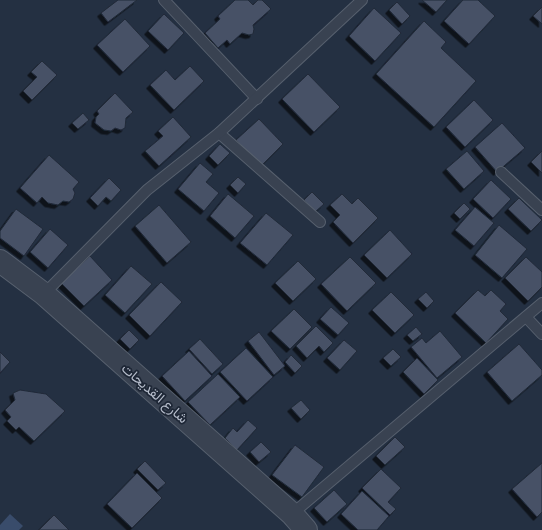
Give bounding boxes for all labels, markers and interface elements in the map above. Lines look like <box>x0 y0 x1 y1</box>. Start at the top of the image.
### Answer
street label: شارع القديحات <box>117 358 193 428</box>

